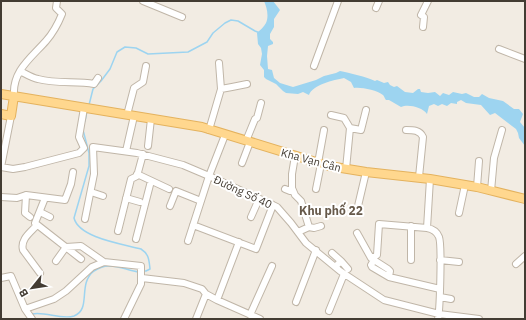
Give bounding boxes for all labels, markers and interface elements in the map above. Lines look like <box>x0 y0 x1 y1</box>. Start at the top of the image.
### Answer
street label: Kha Vạn Cân <box>279 145 343 175</box>
street label: Đường Số 40 <box>212 172 274 212</box>
district label: Khu phố 22 <box>299 202 363 218</box>
north arrow <box>12 268 52 308</box>
text: B <box>15 286 31 300</box>

